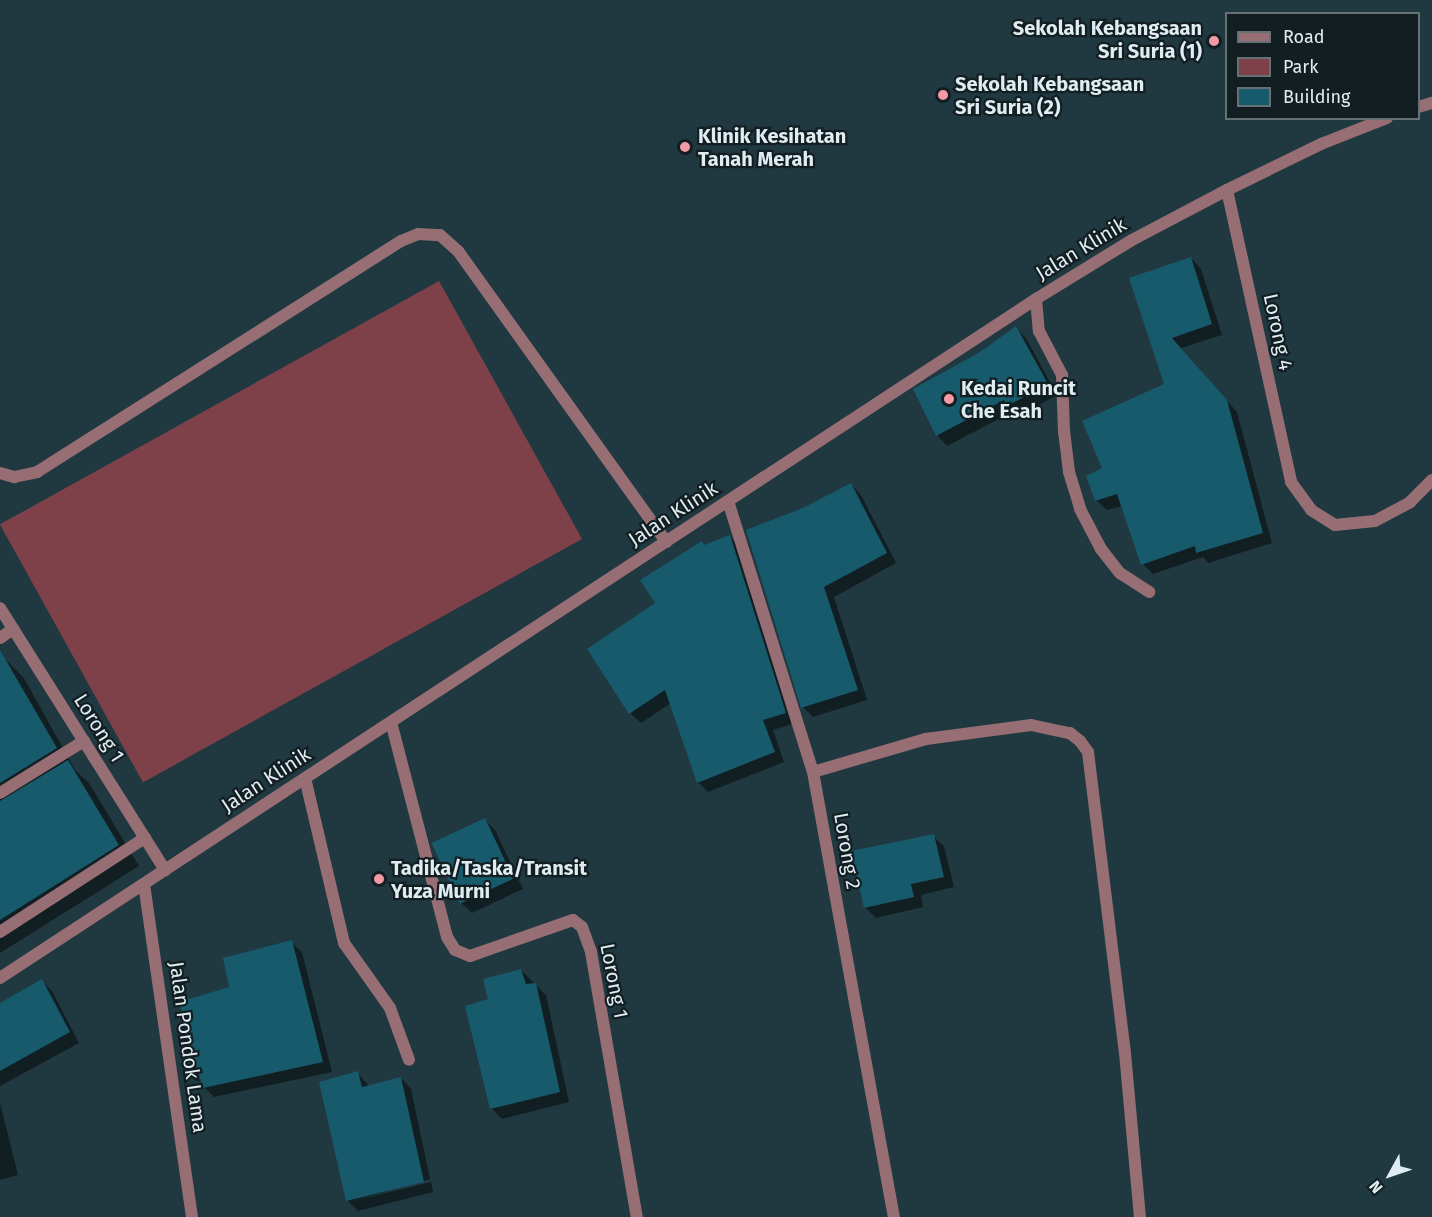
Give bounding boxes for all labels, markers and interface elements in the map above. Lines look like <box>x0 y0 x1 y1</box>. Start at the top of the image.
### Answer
legend <box>1225 12 1420 120</box>
place label: Sekolah Kebangsaan Sri Suria (1) <box>1013 17 1202 64</box>
text: Road <box>1283 26 1325 48</box>
marker: Sekolah Kebangsaan Sri Suria (1) <box>1207 34 1221 48</box>
text: Park <box>1283 56 1318 78</box>
place label: Sekolah Kebangsaan Sri Suria (2) <box>955 72 1144 119</box>
text: Building <box>1283 86 1350 108</box>
marker: Sekolah Kebangsaan Sri Suria (2) <box>936 88 950 102</box>
place label: Klinik Kesihatan Tanah Merah <box>698 124 846 171</box>
marker: Klinik Kesihatan Tanah Merah <box>676 138 694 156</box>
street label: Jalan Klinik <box>1031 213 1131 285</box>
street label: Lorong 4 <box>1258 291 1298 373</box>
place label: Kedai Runcit Che Esah <box>961 376 1076 423</box>
marker: Kedai Runcit Che Esah <box>942 392 956 406</box>
street label: Jalan Klinik <box>624 476 722 552</box>
street label: Lorong 1 <box>69 689 129 767</box>
street label: Jalan Klinik <box>217 742 315 818</box>
street label: Lorong 2 <box>828 811 866 891</box>
place label: Tadika/Taska/Transit Yuza Murni <box>391 856 587 903</box>
marker: Tadika/Taska/Transit Yuza Murni <box>372 872 386 886</box>
street label: Lorong 1 <box>595 941 633 1021</box>
street label: Jalan Pondok Lama <box>164 960 212 1134</box>
north arrow <box>1360 1145 1420 1205</box>
text: N <box>1365 1177 1387 1197</box>

